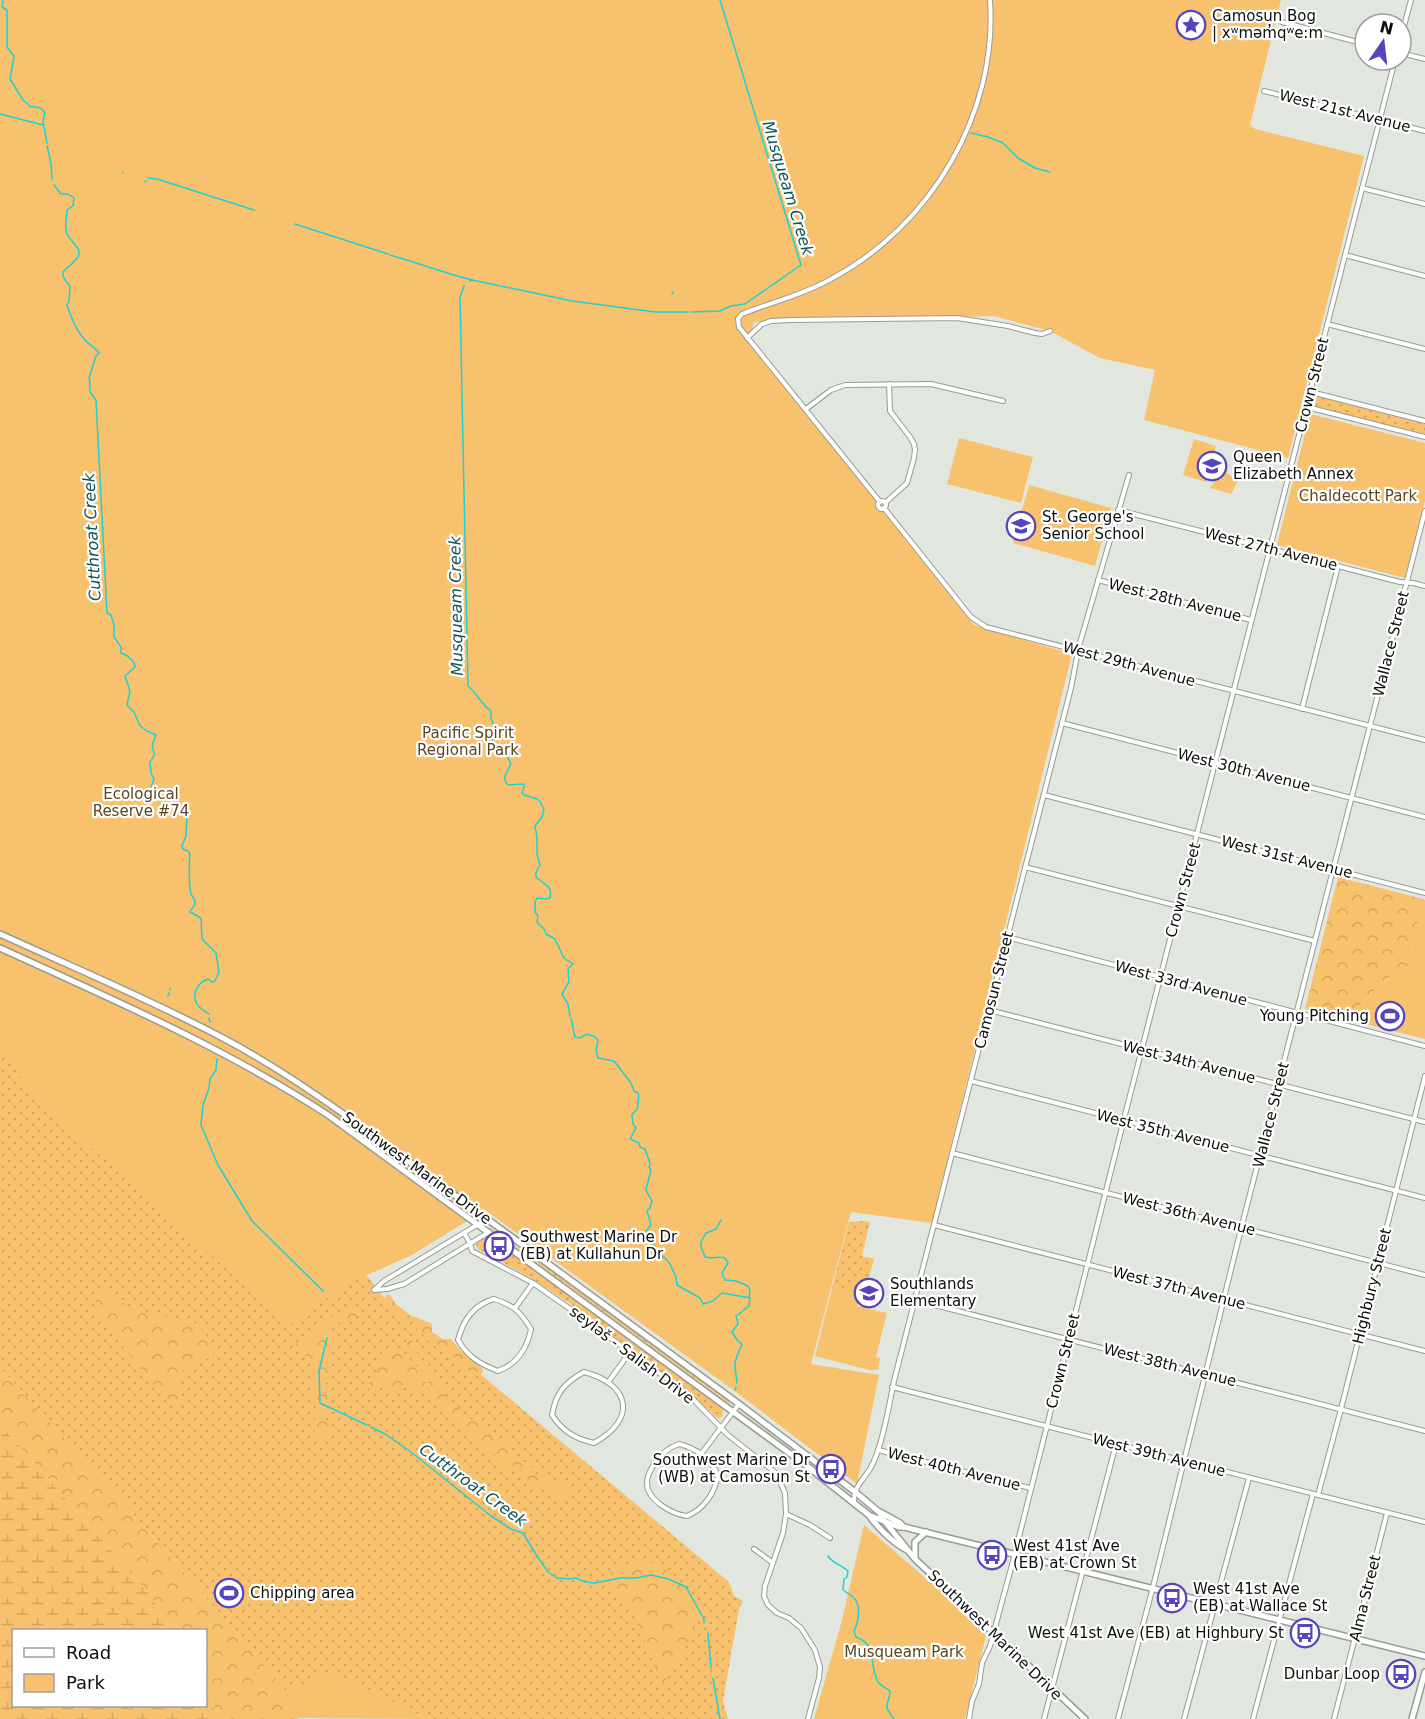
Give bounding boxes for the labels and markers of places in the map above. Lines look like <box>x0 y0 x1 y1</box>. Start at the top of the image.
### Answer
place label: Camosun Bog | xʷməm̓qʷe:m <box>1212 7 1323 42</box>
place icon: Camosun Bog | xʷməm̓qʷe:m <box>1175 9 1207 41</box>
place label: Queen Elizabeth Annex <box>1233 448 1354 483</box>
school or university icon: Queen Elizabeth Annex <box>1196 450 1228 482</box>
place label: St. George's Senior School <box>1042 508 1144 543</box>
school or university icon: St. George's Senior School <box>1005 510 1037 542</box>
sports icon: Young Pitching <box>1374 1000 1406 1032</box>
place label: Young Pitching <box>1259 1007 1369 1025</box>
place label: Southwest Marine Dr (EB) at Kullahun Dr <box>520 1228 678 1263</box>
bus stop icon: Southwest Marine Dr (EB) at Kullahun Dr <box>483 1230 515 1262</box>
place label: Southlands Elementary <box>890 1275 976 1310</box>
school or university icon: Southlands Elementary <box>853 1277 885 1309</box>
place label: Southwest Marine Dr (WB) at Camosun St <box>653 1451 811 1486</box>
bus stop icon: Southwest Marine Dr (WB) at Camosun St <box>815 1453 847 1485</box>
place label: West 41st Ave (EB) at Crown St <box>1013 1537 1137 1572</box>
bus stop icon: West 41st Ave (EB) at Crown St <box>976 1539 1008 1571</box>
sports icon: Chipping area <box>213 1577 245 1609</box>
place label: West 41st Ave (EB) at Wallace St <box>1193 1580 1327 1615</box>
bus stop icon: West 41st Ave (EB) at Wallace St <box>1156 1582 1188 1614</box>
place label: Chipping area <box>250 1584 355 1602</box>
bus stop icon: West 41st Ave (EB) at Highbury St <box>1289 1617 1321 1649</box>
place label: West 41st Ave (EB) at Highbury St <box>1028 1624 1284 1642</box>
bus stop icon: Dunbar Loop <box>1385 1658 1417 1690</box>
place label: Dunbar Loop <box>1284 1665 1380 1683</box>

